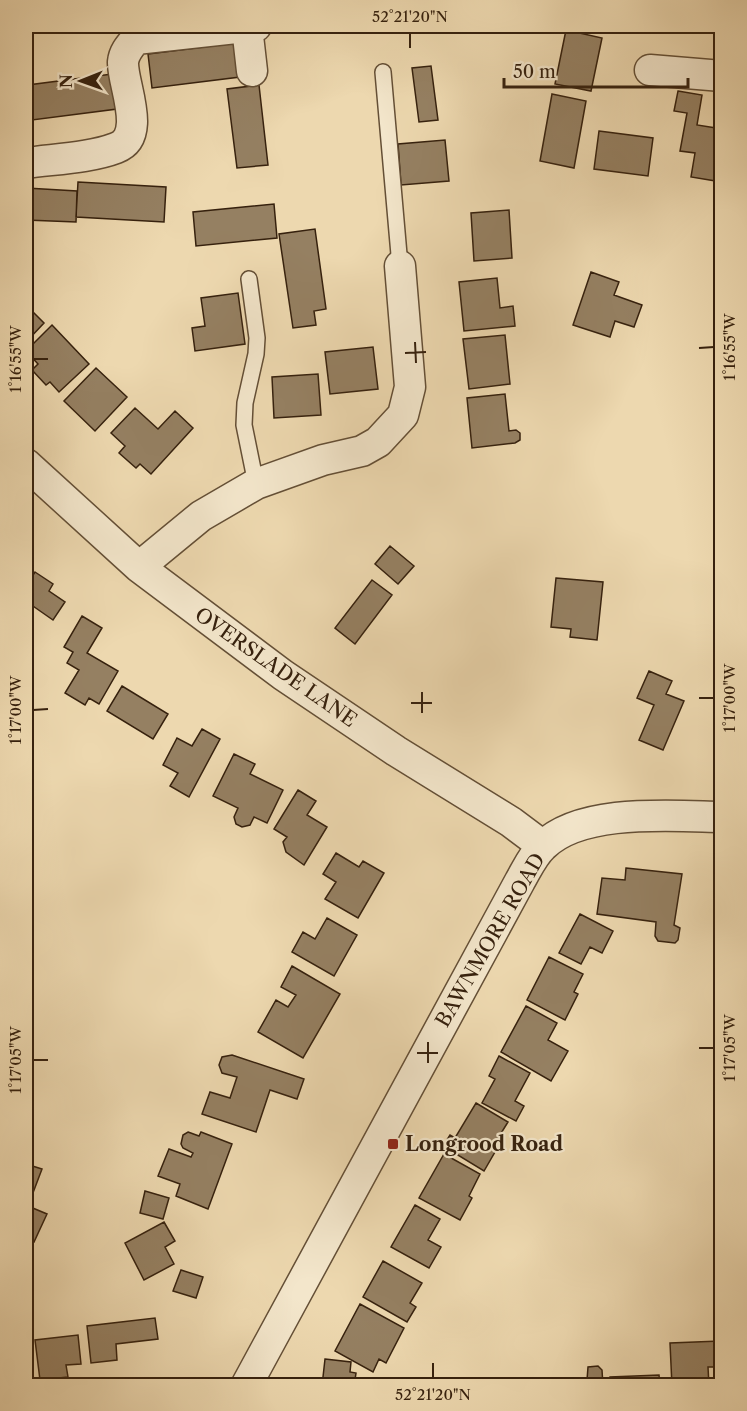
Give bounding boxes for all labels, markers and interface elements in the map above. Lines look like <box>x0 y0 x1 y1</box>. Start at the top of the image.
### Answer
text: 52°21'20"N <box>372 7 448 26</box>
north arrow <box>51 51 111 111</box>
scale bar <box>504 51 688 89</box>
text: 50 m <box>513 61 556 83</box>
text: N <box>56 74 76 88</box>
text: 1°16'55"W <box>720 313 739 381</box>
text: 1°16'55"W <box>6 325 25 393</box>
street label: OVERSLADE LANE <box>190 602 362 732</box>
text: 1°17'00"W <box>720 663 739 733</box>
text: 1°17'00"W <box>6 675 25 745</box>
street label: BAWNMORE ROAD <box>430 849 550 1031</box>
text: 1°17'05"W <box>720 1014 739 1082</box>
text: 1°17'05"W <box>6 1026 25 1094</box>
place label: Longrood Road <box>405 1132 564 1156</box>
marker: Longrood Road <box>386 1137 400 1151</box>
text: 52°21'20"N <box>395 1385 471 1404</box>

